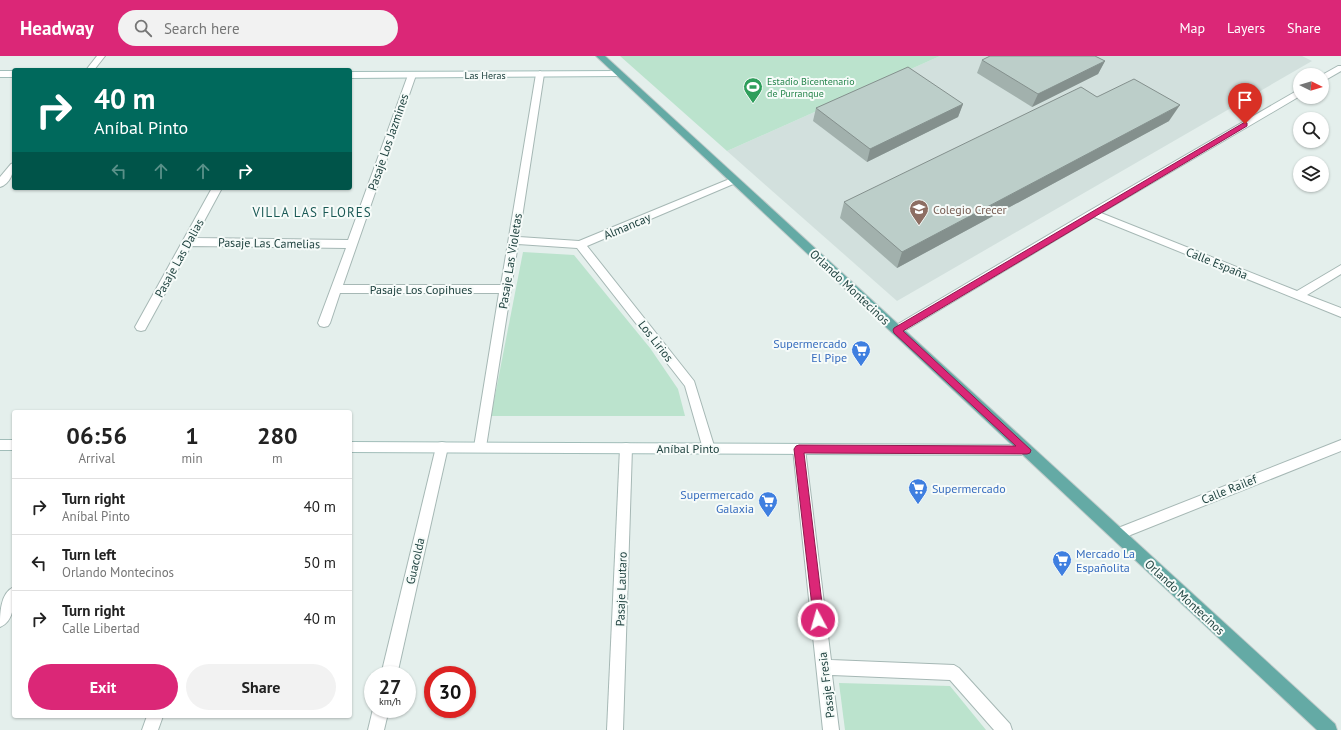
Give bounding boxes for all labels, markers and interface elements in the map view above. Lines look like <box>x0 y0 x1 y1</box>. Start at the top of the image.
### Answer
search box <box>118 10 398 46</box>
text: Headway <box>20 16 94 40</box>
icon: search <box>132 17 154 39</box>
text: Search here <box>164 19 240 38</box>
text: Map <box>1179 19 1205 37</box>
text: Layers <box>1227 19 1265 37</box>
text: Share <box>1287 19 1321 37</box>
north arrow <box>1293 68 1329 104</box>
map controls <box>1293 68 1329 192</box>
street label: Las Heras <box>464 69 506 82</box>
place label: Estadio Bicentenario de Purranque <box>767 75 855 100</box>
sports icon: Estadio Bicentenario de Purranque <box>742 76 764 104</box>
text: 40 m <box>94 80 155 117</box>
pin <box>1228 83 1262 124</box>
icon: right <box>28 84 80 136</box>
icon: arrive <box>1234 89 1256 111</box>
street label: Pasaje Los Jazmines <box>364 92 412 192</box>
button: search <box>1293 112 1329 148</box>
text: Aníbal Pinto <box>94 116 188 139</box>
button: layers <box>1293 156 1329 192</box>
icon: left <box>108 160 130 182</box>
icon: ahead <box>150 160 172 182</box>
icon: ahead <box>192 160 214 182</box>
icon: right <box>234 160 256 182</box>
school or university icon: Colegio Crecer <box>908 198 930 226</box>
place label: Colegio Crecer <box>933 202 1007 217</box>
district label: VILLA LAS FLORES <box>251 204 372 221</box>
street label: Almancay <box>601 209 653 243</box>
street label: Pasaje Las Violetas <box>495 212 525 310</box>
street label: Pasaje Las Dalias <box>151 216 207 300</box>
street label: Pasaje Las Camelias <box>218 235 320 251</box>
street label: Calle España <box>1184 244 1250 282</box>
street label: Orlando Montecinos <box>807 246 893 328</box>
street label: Pasaje Los Copihues <box>370 282 472 297</box>
street label: Los Lirios <box>635 317 677 365</box>
place label: Supermercado El Pipe <box>773 336 847 365</box>
supermarket icon: Supermercado El Pipe <box>850 339 872 367</box>
text: 06:56 <box>66 420 127 451</box>
text: 1 <box>185 420 199 451</box>
text: 280 <box>257 420 298 451</box>
street label: Aníbal Pinto <box>657 441 719 456</box>
text: Arrival <box>79 450 115 467</box>
text: min <box>181 450 203 467</box>
text: m <box>272 450 283 467</box>
street label: Calle Railef <box>1199 471 1260 507</box>
supermarket icon: Supermercado <box>907 477 929 505</box>
place label: Supermercado <box>932 481 1006 496</box>
place label: Supermercado Galaxia <box>680 487 754 516</box>
text: Turn right <box>62 489 125 508</box>
supermarket icon: Supermercado Galaxia <box>757 490 779 518</box>
icon: right <box>28 496 50 518</box>
text: 40 m <box>303 497 336 516</box>
text: Aníbal Pinto <box>62 508 130 525</box>
street label: Guacolda <box>402 536 428 586</box>
text: Turn left <box>62 545 116 564</box>
place label: Mercado La Españolita <box>1076 546 1135 575</box>
supermarket icon: Mercado La Españolita <box>1051 549 1073 577</box>
street label: Pasaje Lautaro <box>612 551 630 627</box>
icon: left <box>28 552 50 574</box>
text: 50 m <box>303 553 336 572</box>
street label: Orlando Montecinos <box>1142 556 1228 638</box>
text: Orlando Montecinos <box>62 564 174 581</box>
position arrow <box>797 599 839 641</box>
text: Turn right <box>62 601 125 620</box>
icon: right <box>28 608 50 630</box>
text: 40 m <box>303 609 336 628</box>
text: Calle Libertad <box>62 620 140 637</box>
street label: Pasaje Fresia <box>815 651 837 719</box>
button: Exit <box>28 664 178 710</box>
button: Share <box>186 664 336 710</box>
speed limit sign: 30 <box>424 666 476 718</box>
text: 27 <box>379 674 401 700</box>
text: km/h <box>379 695 401 708</box>

